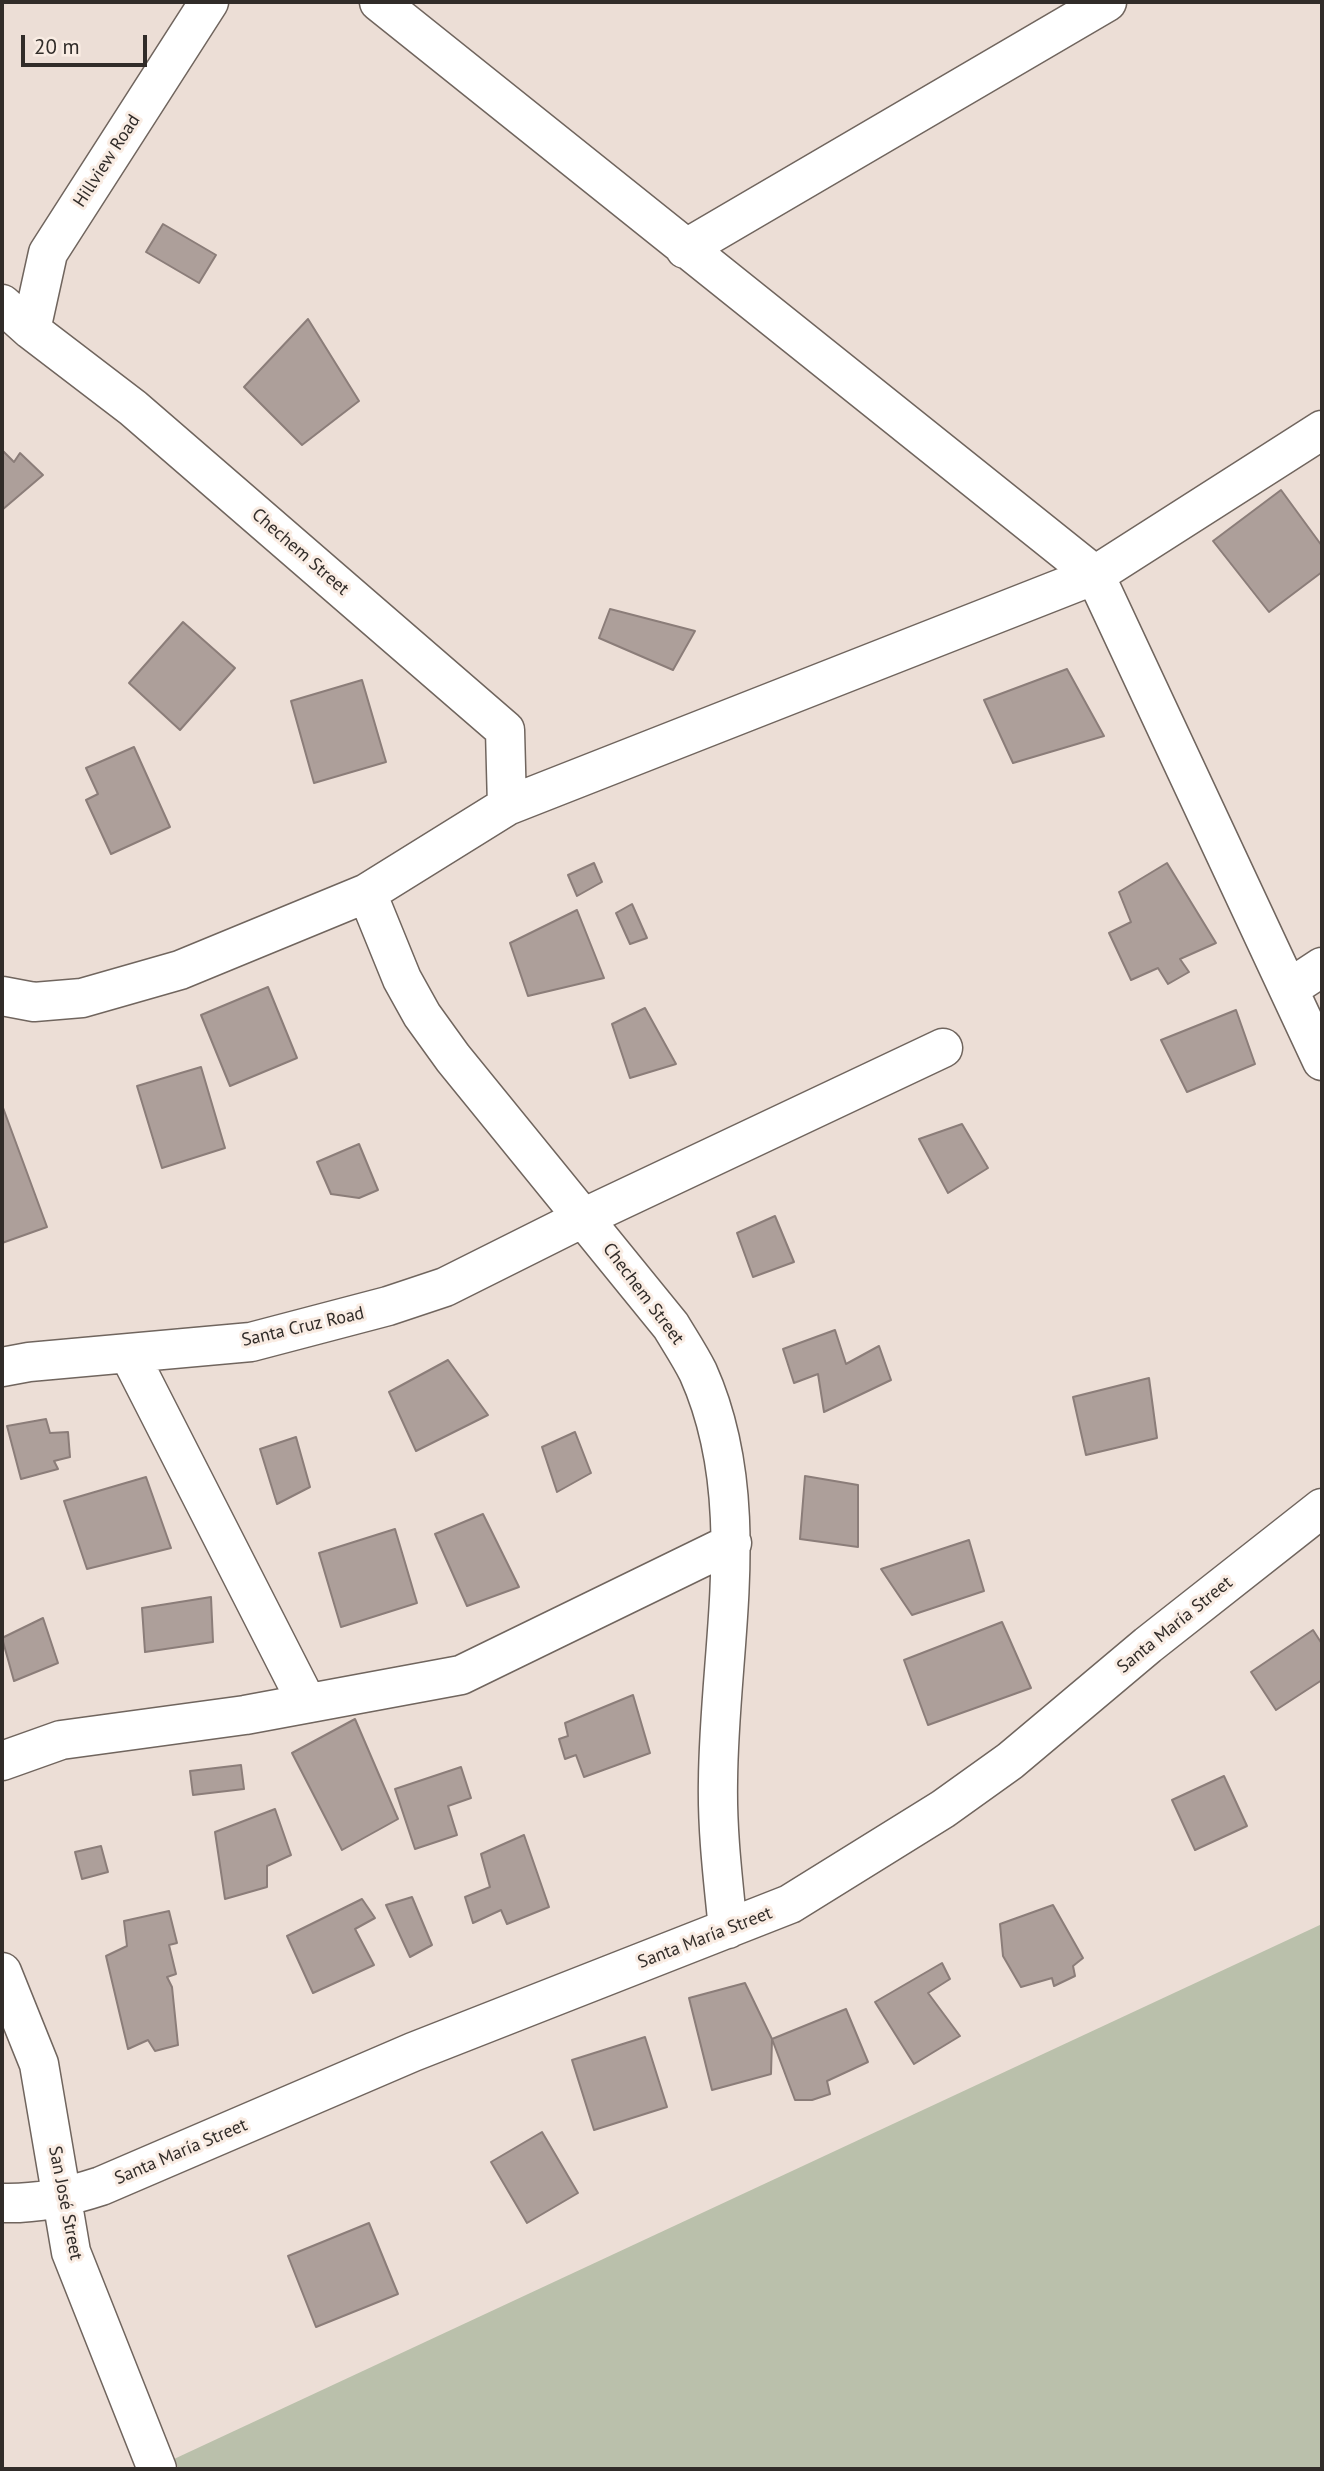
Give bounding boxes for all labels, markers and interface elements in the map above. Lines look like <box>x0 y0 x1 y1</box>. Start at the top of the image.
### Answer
scale bar <box>24 21 150 65</box>
text: 20 m <box>34 33 80 60</box>
street label: Hillview Road <box>69 111 145 211</box>
street label: Chechem Street <box>247 504 353 600</box>
street label: Chechem Street <box>598 1239 688 1349</box>
street label: Santa Cruz Road <box>240 1302 366 1352</box>
street label: Santa María Street <box>1113 1572 1237 1678</box>
street label: Santa María Street <box>635 1902 775 1974</box>
street label: Santa María Street <box>111 2114 251 2190</box>
street label: San José Street <box>43 2144 87 2262</box>

